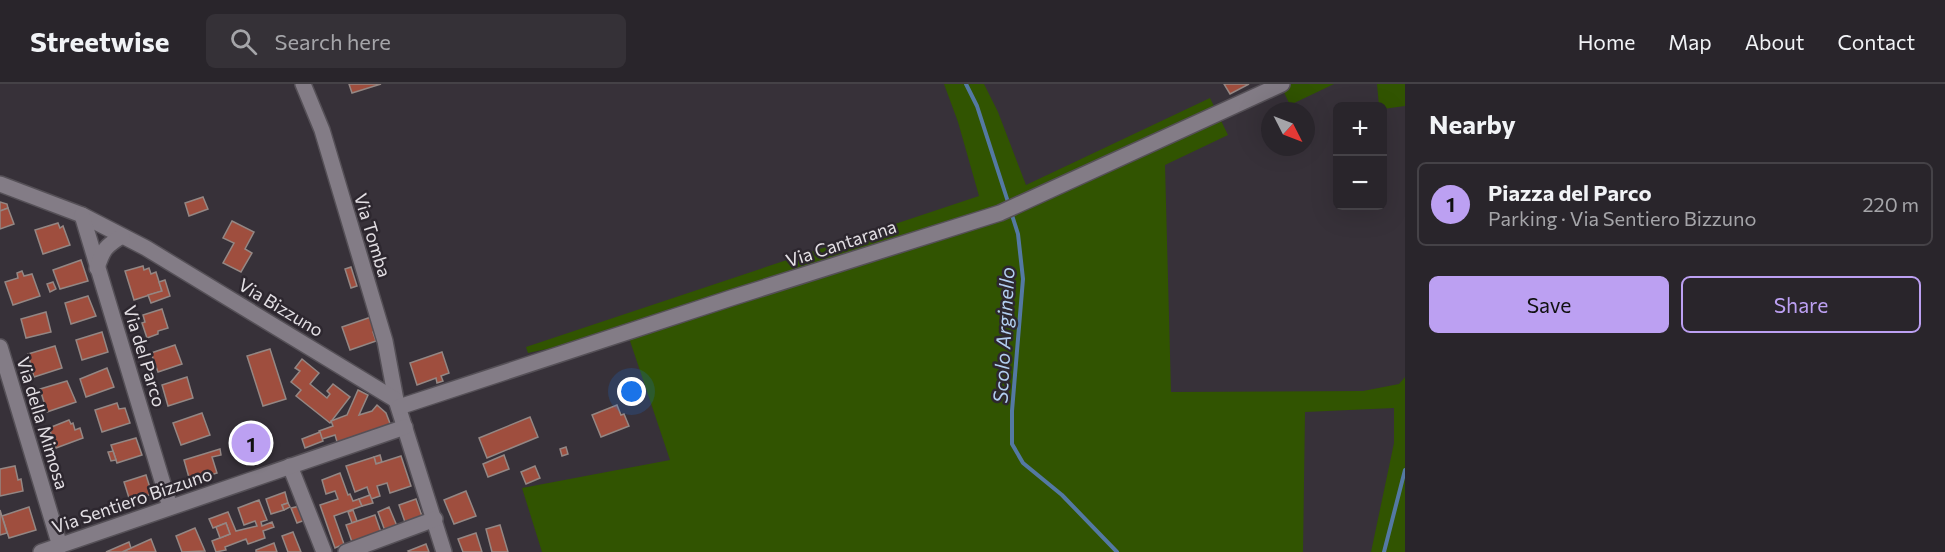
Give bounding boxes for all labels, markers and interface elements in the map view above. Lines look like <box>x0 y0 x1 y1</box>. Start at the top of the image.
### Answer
search box <box>206 14 626 68</box>
text: Streetwise <box>30 24 170 58</box>
icon: search <box>227 25 260 58</box>
text: Search here <box>275 28 391 55</box>
text: Home <box>1578 29 1635 54</box>
text: Map <box>1668 29 1712 54</box>
text: About <box>1745 29 1804 54</box>
text: Contact <box>1837 29 1915 54</box>
north arrow <box>1261 102 1315 156</box>
map controls <box>1333 102 1387 210</box>
button: + <box>1333 102 1387 156</box>
text: Nearby <box>1429 108 1516 139</box>
button: − <box>1333 156 1387 210</box>
text: Piazza del Parco <box>1488 179 1652 206</box>
street label: Via Tomba <box>350 190 396 280</box>
text: 1 <box>1446 192 1455 216</box>
text: 220 m <box>1863 192 1919 216</box>
text: Parking · Via Sentiero Bizzuno <box>1488 206 1756 230</box>
street label: Via Cantarana <box>783 215 899 271</box>
water label: Scolo Arginello <box>987 266 1019 404</box>
street label: Via Bizzuno <box>235 273 327 341</box>
button: Save <box>1429 276 1669 333</box>
button: Share <box>1681 276 1921 333</box>
street label: Via del Parco <box>119 303 171 409</box>
street label: Via della Mimosa <box>12 354 74 492</box>
your location <box>617 377 646 406</box>
pin: 1 <box>232 420 270 466</box>
street label: Via Sentiero Bizzuno <box>49 462 215 538</box>

